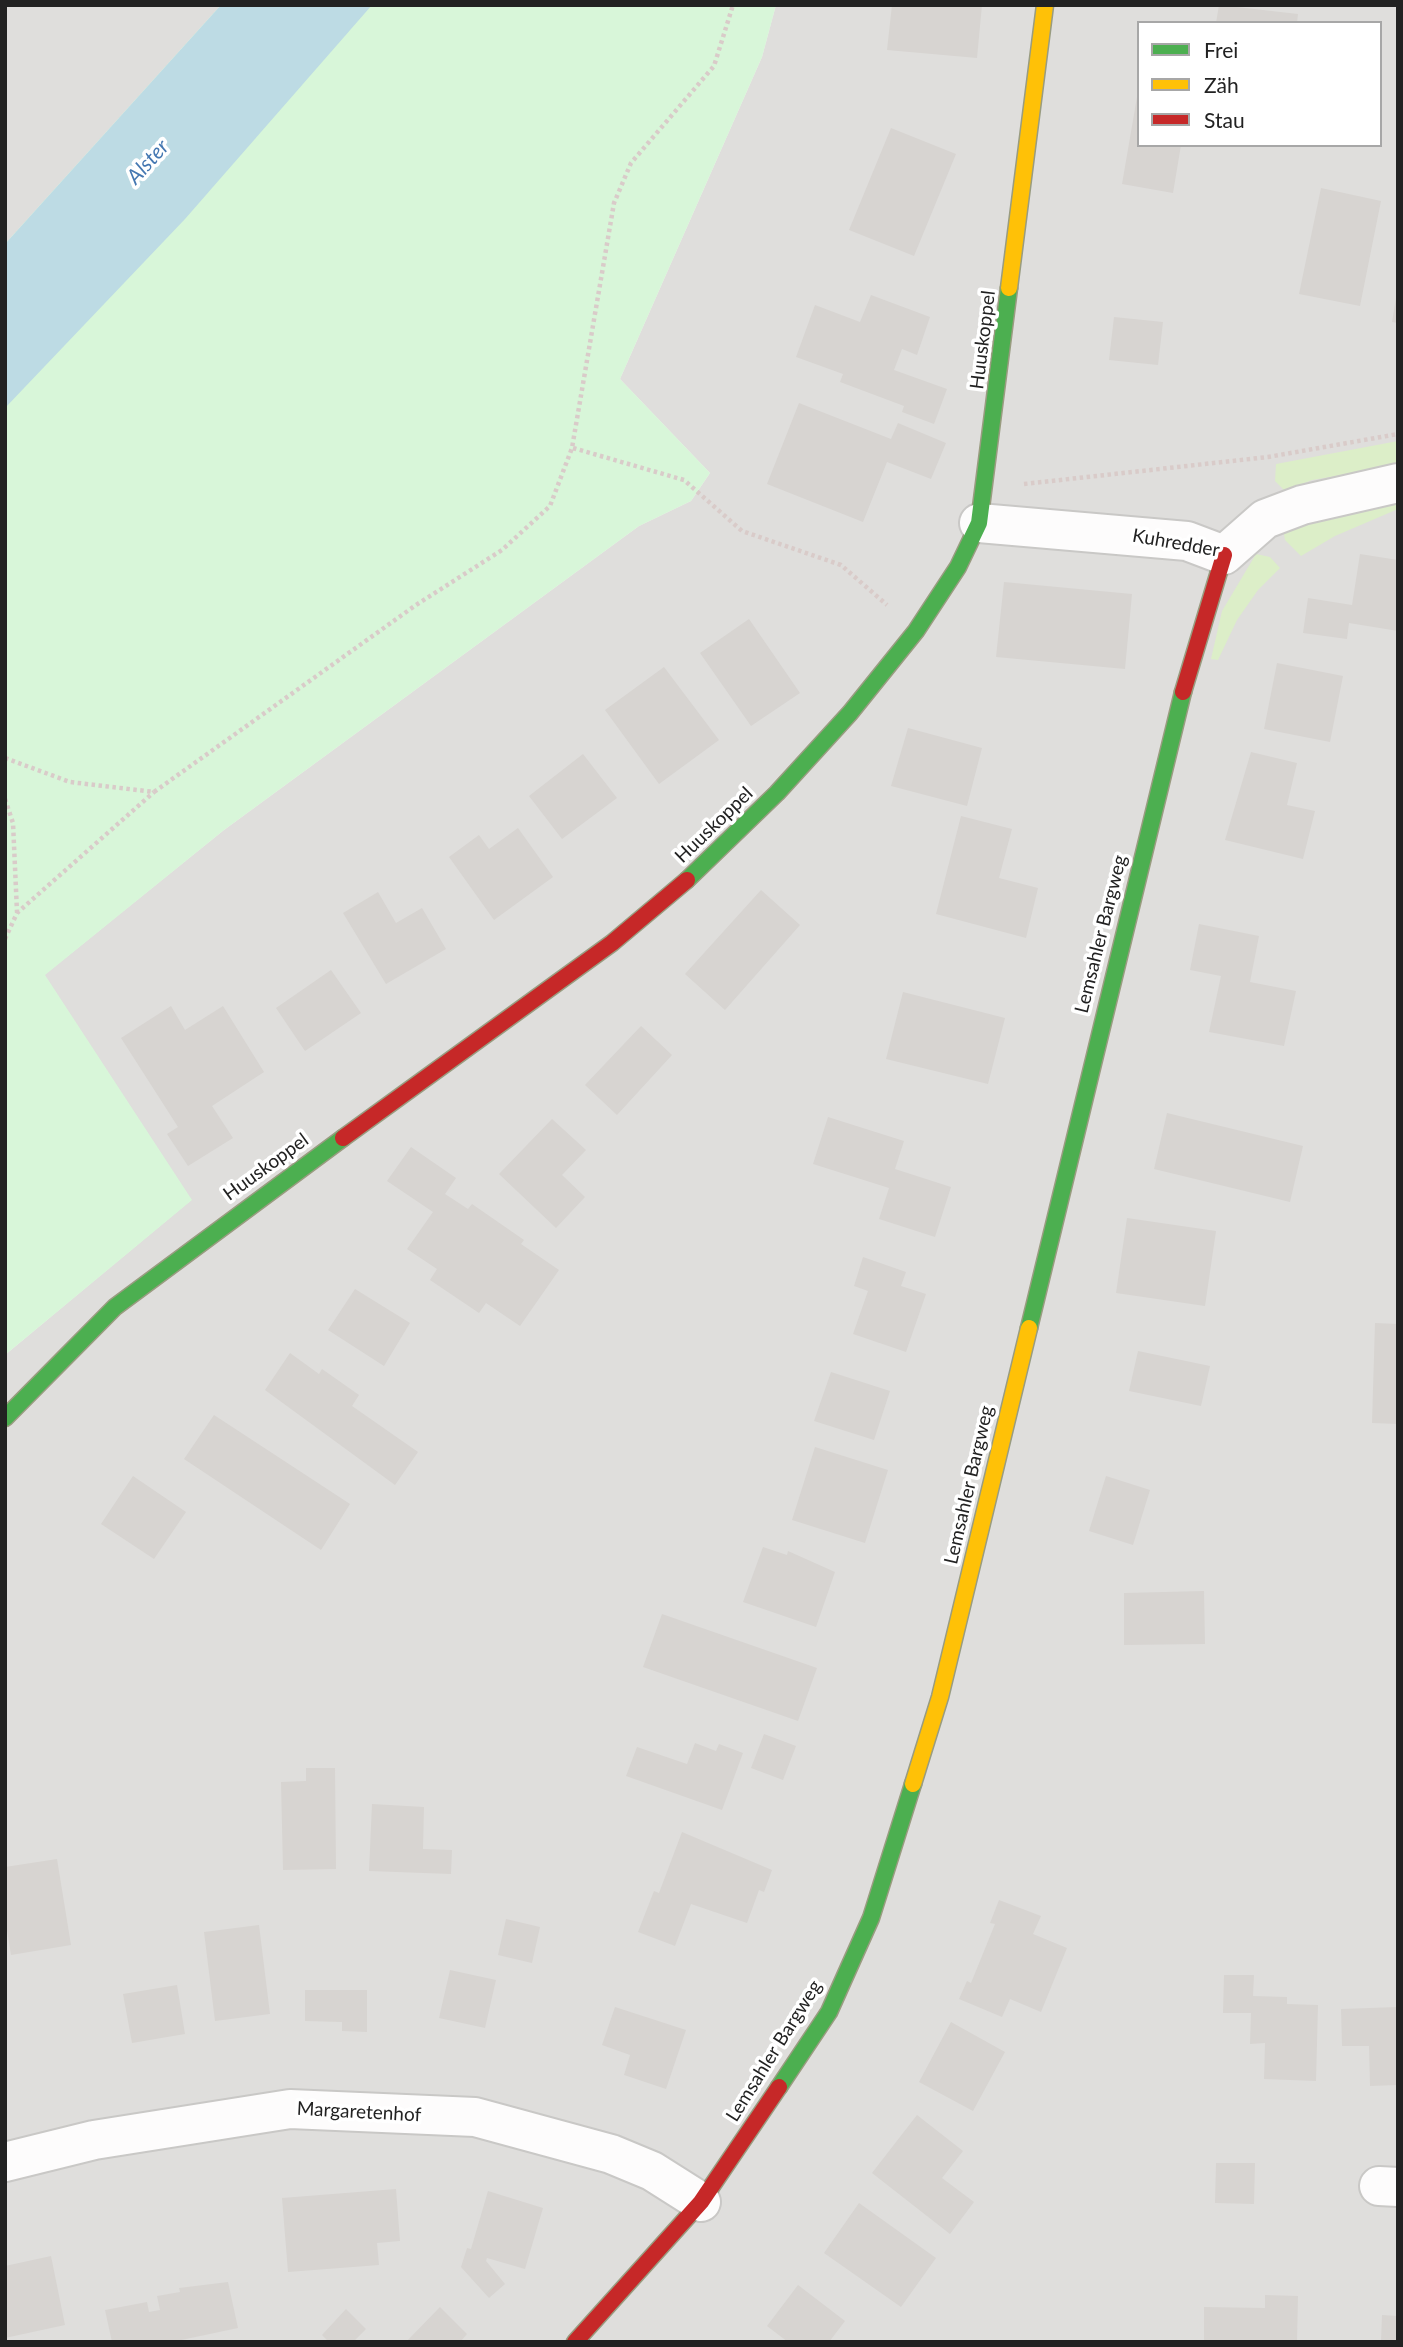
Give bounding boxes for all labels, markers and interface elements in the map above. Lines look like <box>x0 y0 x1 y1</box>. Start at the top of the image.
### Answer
legend <box>1137 21 1382 147</box>
text: Frei <box>1204 37 1238 62</box>
text: Zäh <box>1204 72 1239 97</box>
text: Stau <box>1204 107 1245 132</box>
water label: Alster <box>122 135 174 189</box>
street label: Huuskoppel <box>966 289 1000 391</box>
street label: Kuhredder <box>1131 524 1221 562</box>
street label: Huuskoppel <box>670 782 758 868</box>
street label: Lemsahler Bargweg <box>1070 853 1132 1015</box>
street label: Huuskoppel <box>219 1129 313 1205</box>
street label: Lemsahler Bargweg <box>940 1403 998 1567</box>
street label: Lemsahler Bargweg <box>721 1976 827 2126</box>
street label: Margaretenhof <box>296 2097 422 2127</box>

